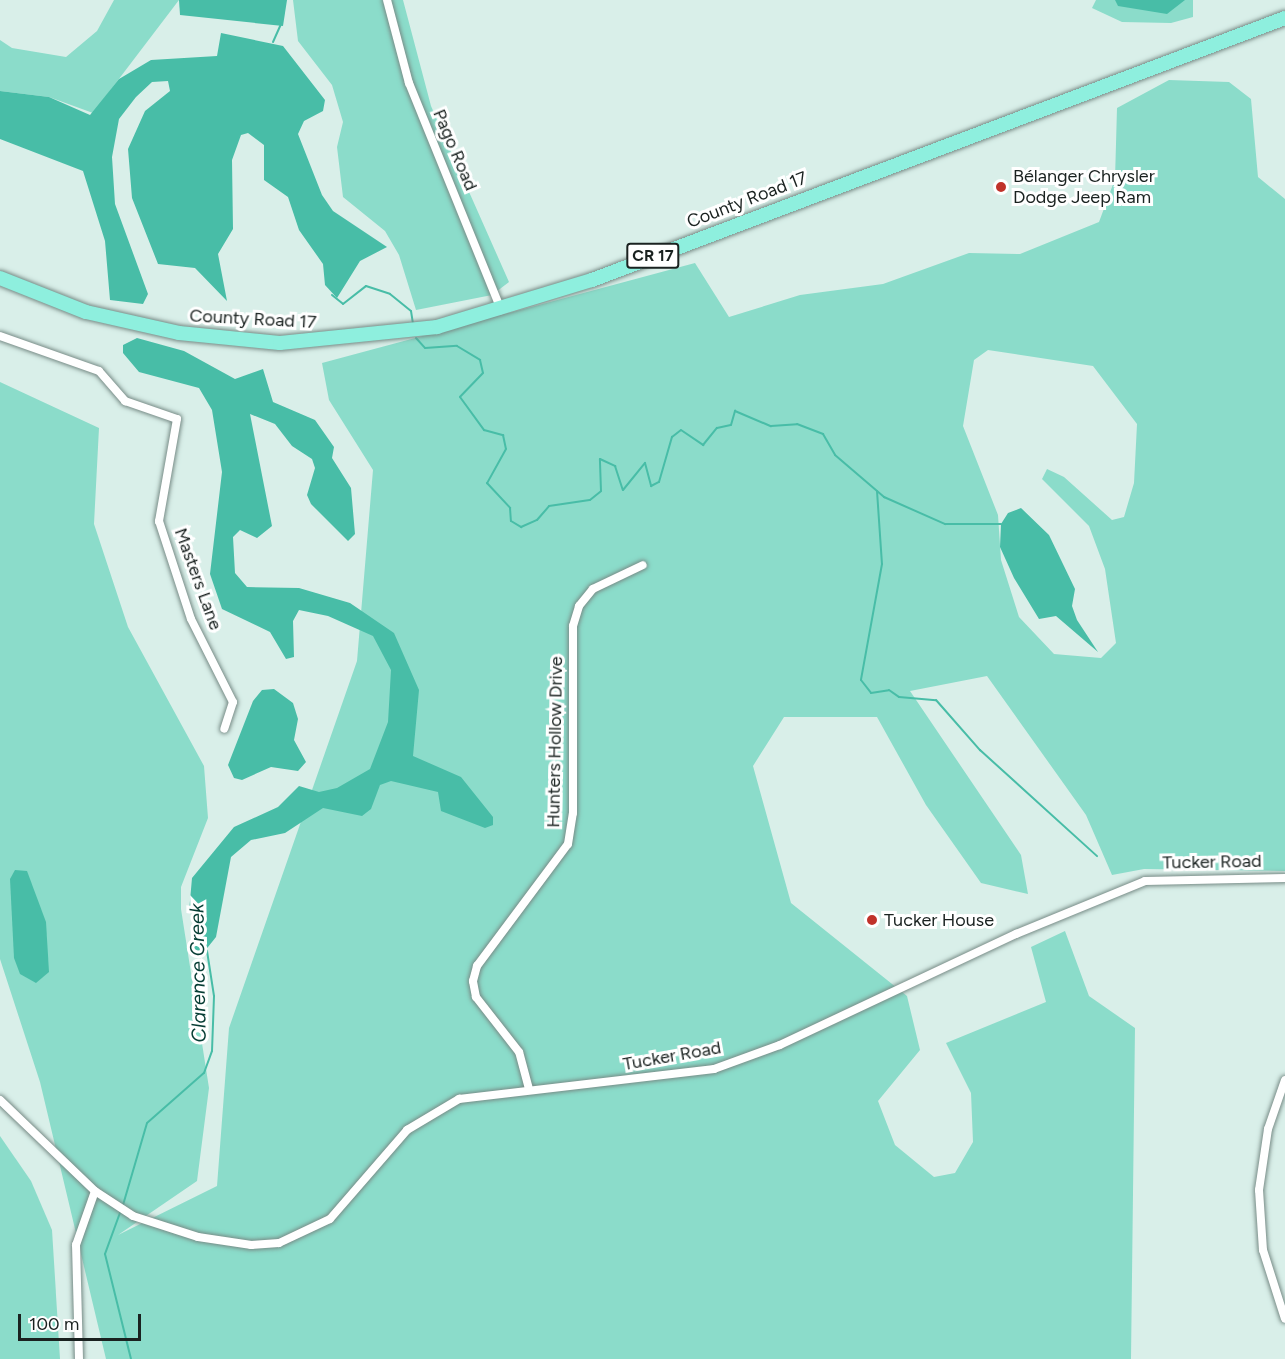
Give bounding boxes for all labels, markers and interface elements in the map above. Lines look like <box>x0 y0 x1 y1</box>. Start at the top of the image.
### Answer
street label: Pago Road <box>428 106 482 194</box>
place label: Bélanger Chrysler Dodge Jeep Ram <box>1013 166 1155 208</box>
street label: County Road 17 <box>684 167 810 233</box>
marker: Bélanger Chrysler Dodge Jeep Ram <box>994 180 1008 194</box>
road number: CR 17 <box>626 243 680 269</box>
street label: County Road 17 <box>189 305 317 333</box>
street label: Masters Lane <box>170 525 226 633</box>
street label: Hunters Hollow Drive <box>543 656 567 828</box>
street label: Tucker Road <box>1162 850 1262 874</box>
water label: Clarence Creek <box>185 903 211 1043</box>
place label: Tucker House <box>884 909 994 931</box>
marker: Tucker House <box>865 913 879 927</box>
street label: Tucker Road <box>621 1037 723 1075</box>
scale bar <box>21 1302 144 1340</box>
text: 100 m <box>29 1313 79 1335</box>

